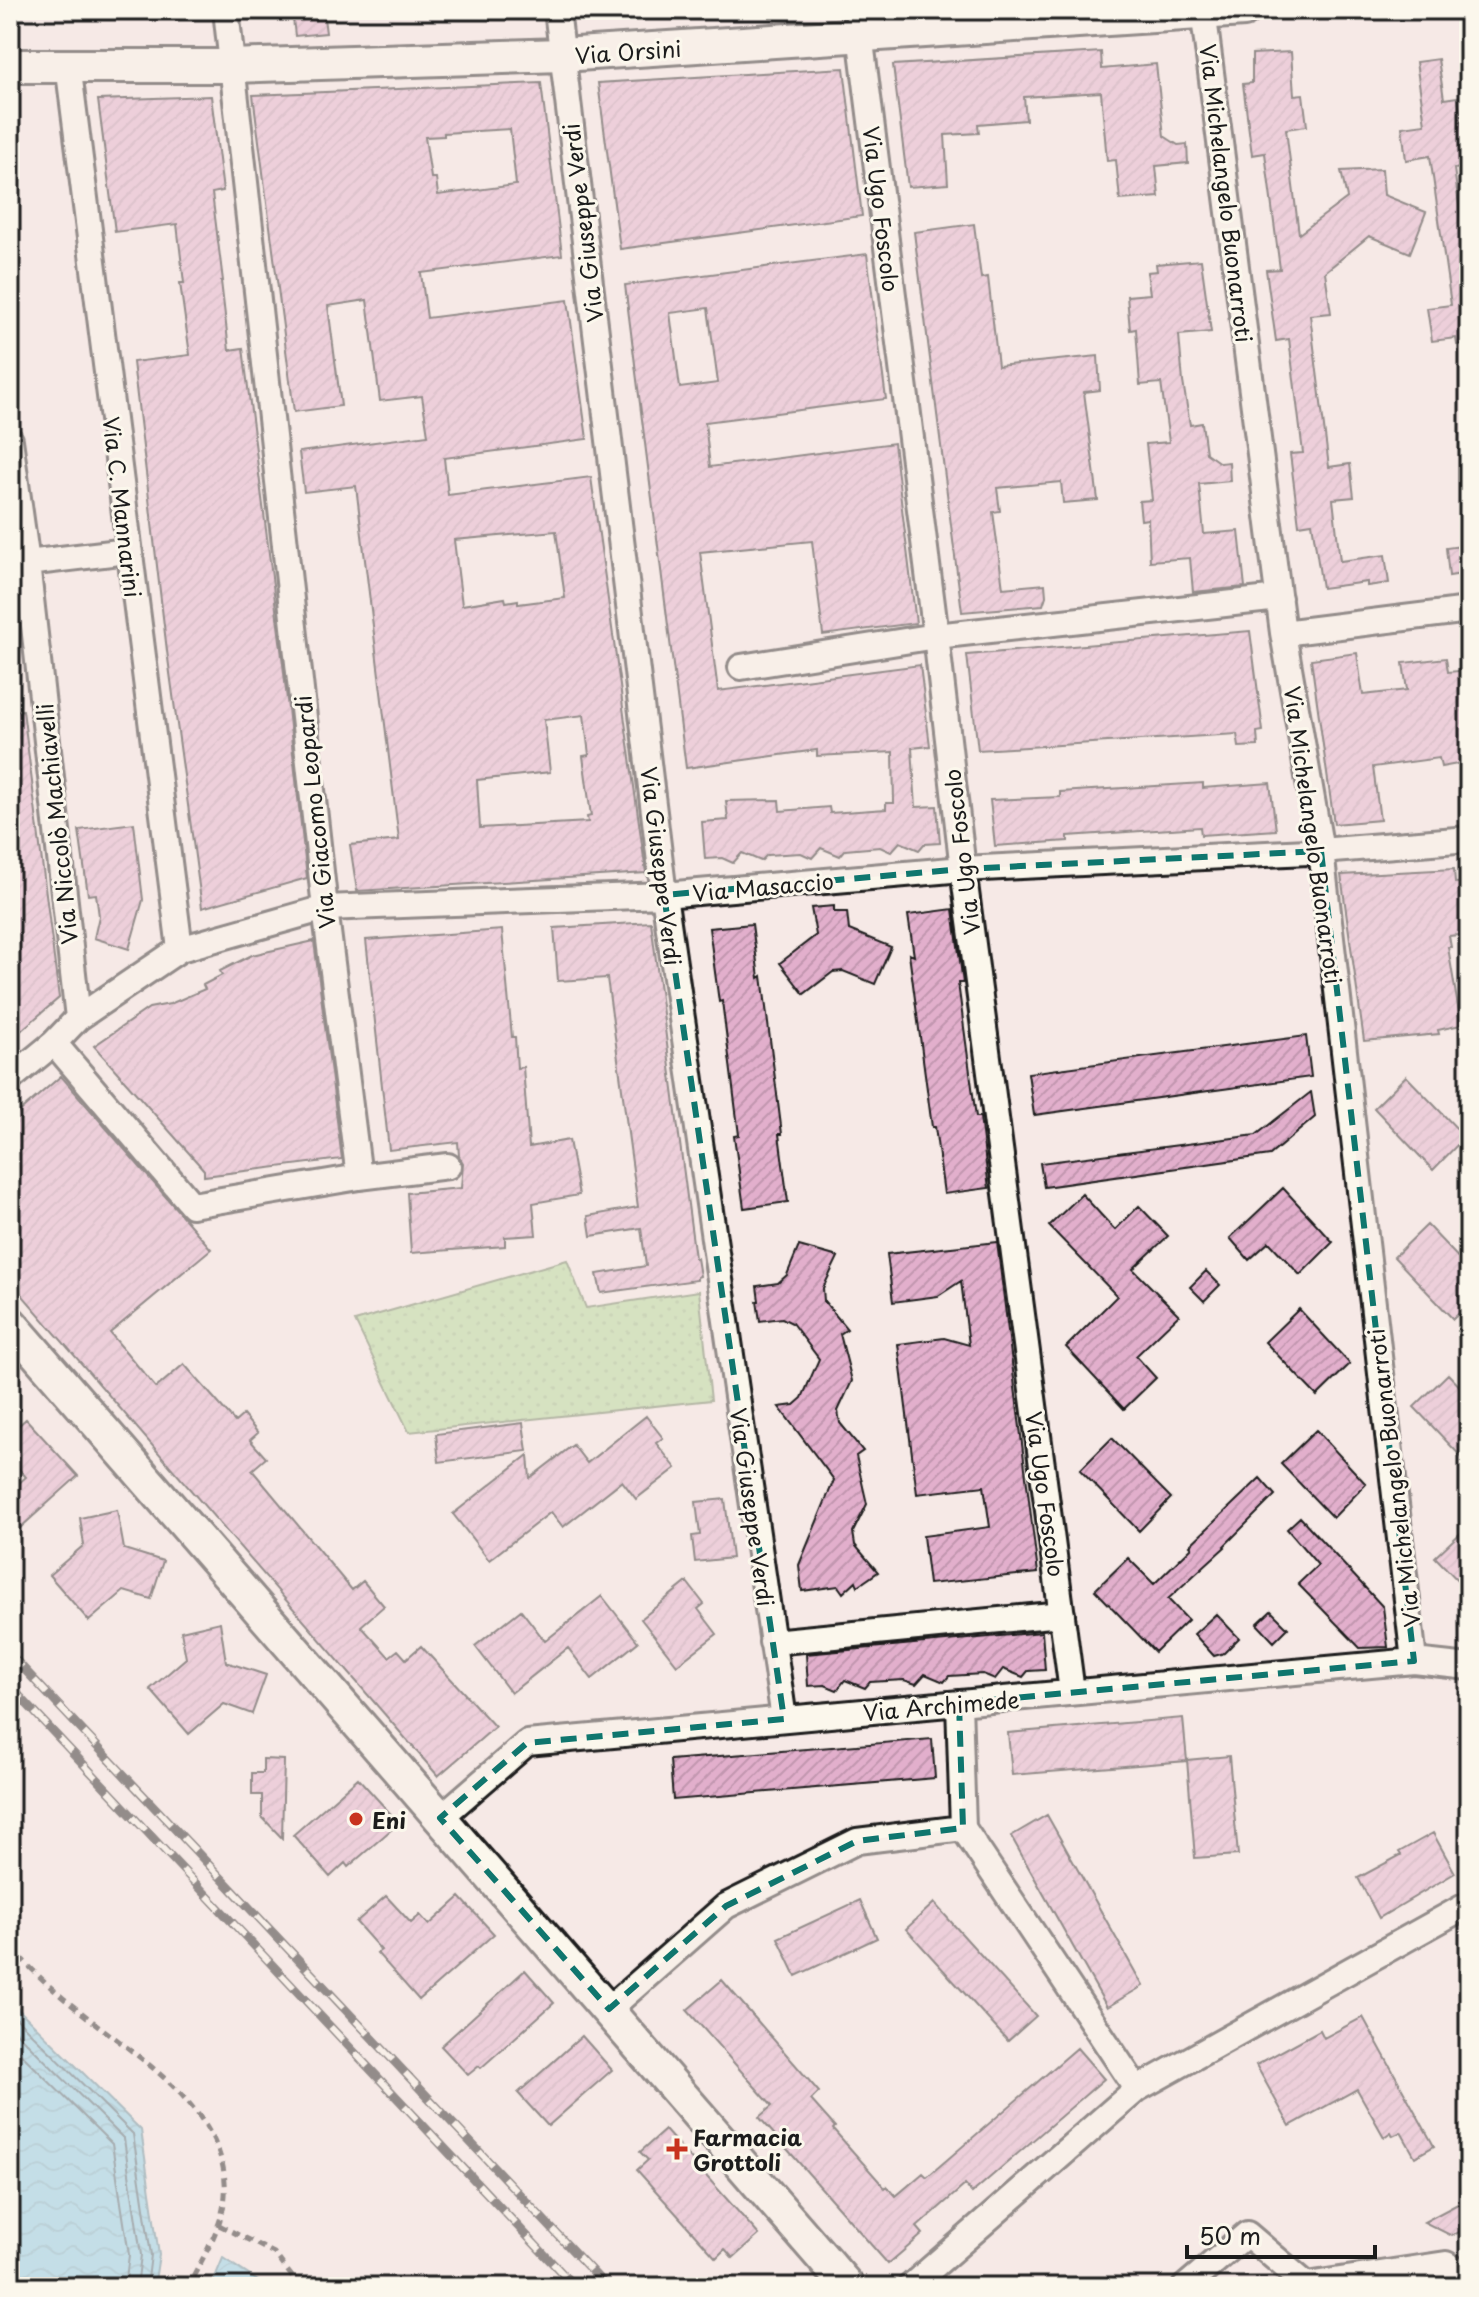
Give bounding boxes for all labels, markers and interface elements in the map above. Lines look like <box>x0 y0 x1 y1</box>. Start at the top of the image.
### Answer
street label: Via Orsini <box>574 31 682 71</box>
street label: Via Michelangelo Buonarroti <box>1192 42 1262 344</box>
street label: Via Giuseppe Verdi <box>553 122 611 324</box>
street label: Via Ugo Foscolo <box>855 124 909 294</box>
street label: Via C. Mannarini <box>96 415 150 599</box>
street label: Via Michelangelo Buonarroti <box>1277 684 1351 986</box>
street label: Via Giacomo Leopardi <box>285 694 343 930</box>
street label: Via Niccolò Machiavelli <box>27 702 85 946</box>
street label: Via Giuseppe Verdi <box>633 765 691 967</box>
street label: Via Ugo Foscolo <box>934 767 988 937</box>
street label: Via Masaccio <box>691 863 835 909</box>
street label: Via Michelangelo Buonarroti <box>1358 1327 1428 1629</box>
street label: Via Giuseppe Verdi <box>723 1405 783 1609</box>
street label: Via Ugo Foscolo <box>1018 1409 1074 1579</box>
street label: Via Archimede <box>861 1682 1021 1728</box>
place label: Eni <box>372 1803 406 1836</box>
marker: Eni <box>347 1810 365 1828</box>
place label: Farmacia Grottoli <box>693 2120 802 2178</box>
marker: Farmacia Grottoli <box>668 2140 686 2158</box>
scale bar <box>1187 2209 1375 2259</box>
text: 50 m <box>1199 2217 1261 2253</box>

